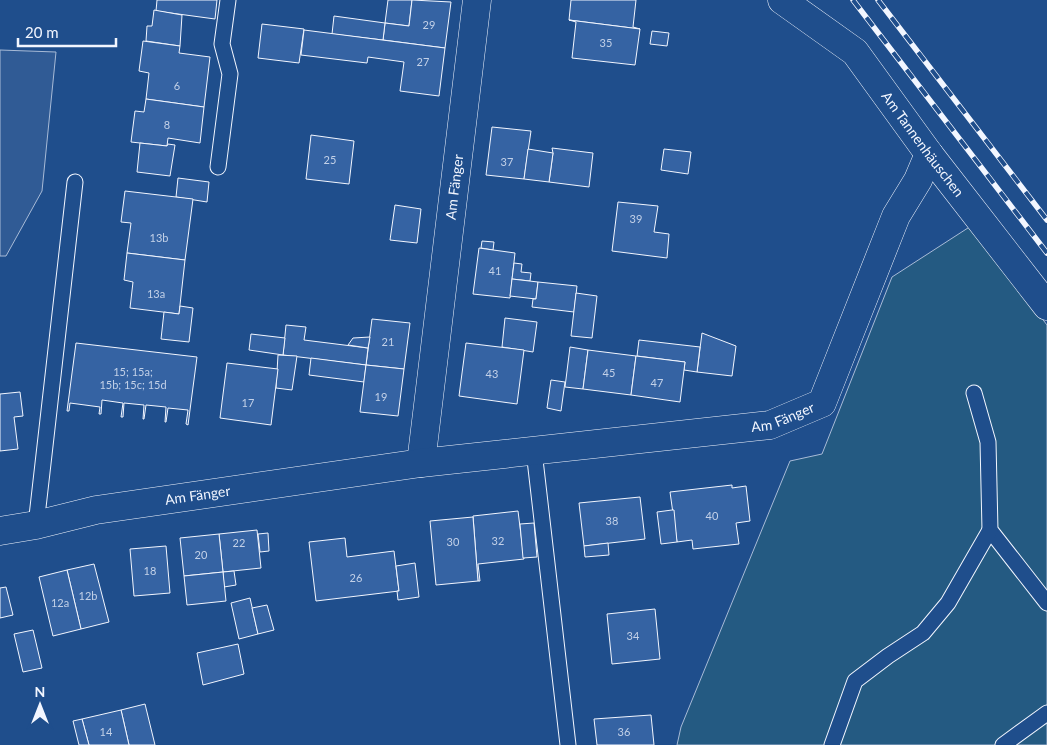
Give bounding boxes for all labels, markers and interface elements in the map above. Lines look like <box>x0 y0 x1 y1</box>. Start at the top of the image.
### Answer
scale bar <box>18 15 115 47</box>
house number: 29 <box>423 18 435 31</box>
text: 20 m <box>25 23 59 41</box>
house number: 35 <box>600 36 612 49</box>
house number: 27 <box>417 55 429 68</box>
house number: 6 <box>174 79 180 92</box>
street label: Am Tannenhäuschen <box>878 88 968 200</box>
house number: 8 <box>164 118 170 131</box>
house number: 25 <box>324 153 336 166</box>
street label: Am Fänger <box>441 153 466 221</box>
house number: 37 <box>501 155 513 168</box>
house number: 39 <box>630 212 642 225</box>
house number: 13b <box>150 231 168 244</box>
house number: 41 <box>489 264 501 277</box>
house number: 13a <box>147 287 165 300</box>
house number: 21 <box>382 335 394 348</box>
house number: 15; 15a; 15b; 15c; 15d <box>99 365 167 391</box>
house number: 45 <box>603 366 615 379</box>
house number: 43 <box>486 367 498 380</box>
house number: 47 <box>651 376 663 389</box>
house number: 19 <box>375 390 387 403</box>
house number: 17 <box>242 396 254 409</box>
street label: Am Fänger <box>750 398 817 435</box>
street label: Am Fänger <box>164 482 231 508</box>
house number: 40 <box>706 509 719 522</box>
house number: 38 <box>606 514 618 527</box>
house number: 32 <box>492 534 504 547</box>
house number: 30 <box>447 535 460 548</box>
house number: 22 <box>233 536 245 549</box>
house number: 20 <box>195 548 208 561</box>
house number: 18 <box>144 564 156 577</box>
house number: 26 <box>350 571 362 584</box>
house number: 12b <box>79 589 97 602</box>
house number: 12a <box>51 596 69 609</box>
house number: 34 <box>627 629 640 642</box>
north arrow <box>15 680 65 730</box>
text: N <box>35 683 45 700</box>
house number: 14 <box>100 725 113 738</box>
house number: 36 <box>618 725 630 738</box>

